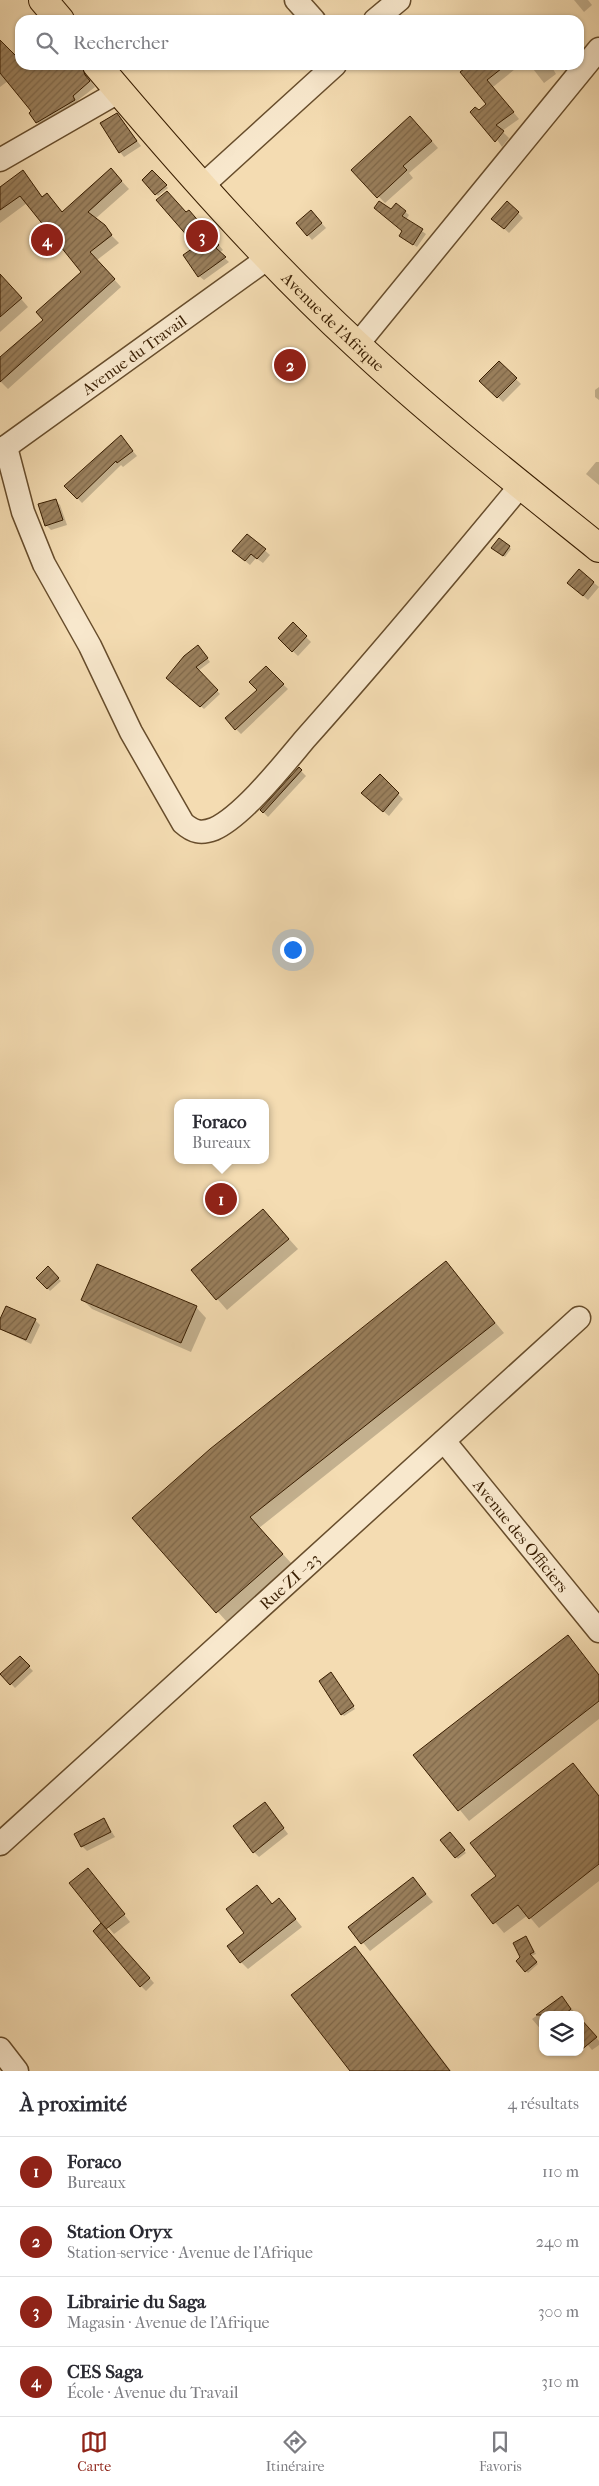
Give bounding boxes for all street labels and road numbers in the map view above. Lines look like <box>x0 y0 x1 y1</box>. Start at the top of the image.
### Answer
street label: Avenue de l'Afrique <box>277 268 388 375</box>
street label: Avenue du Travail <box>77 311 191 400</box>
street label: Avenue des Officiers <box>468 1475 572 1596</box>
street label: Rue ZI - 23 <box>256 1549 324 1614</box>

